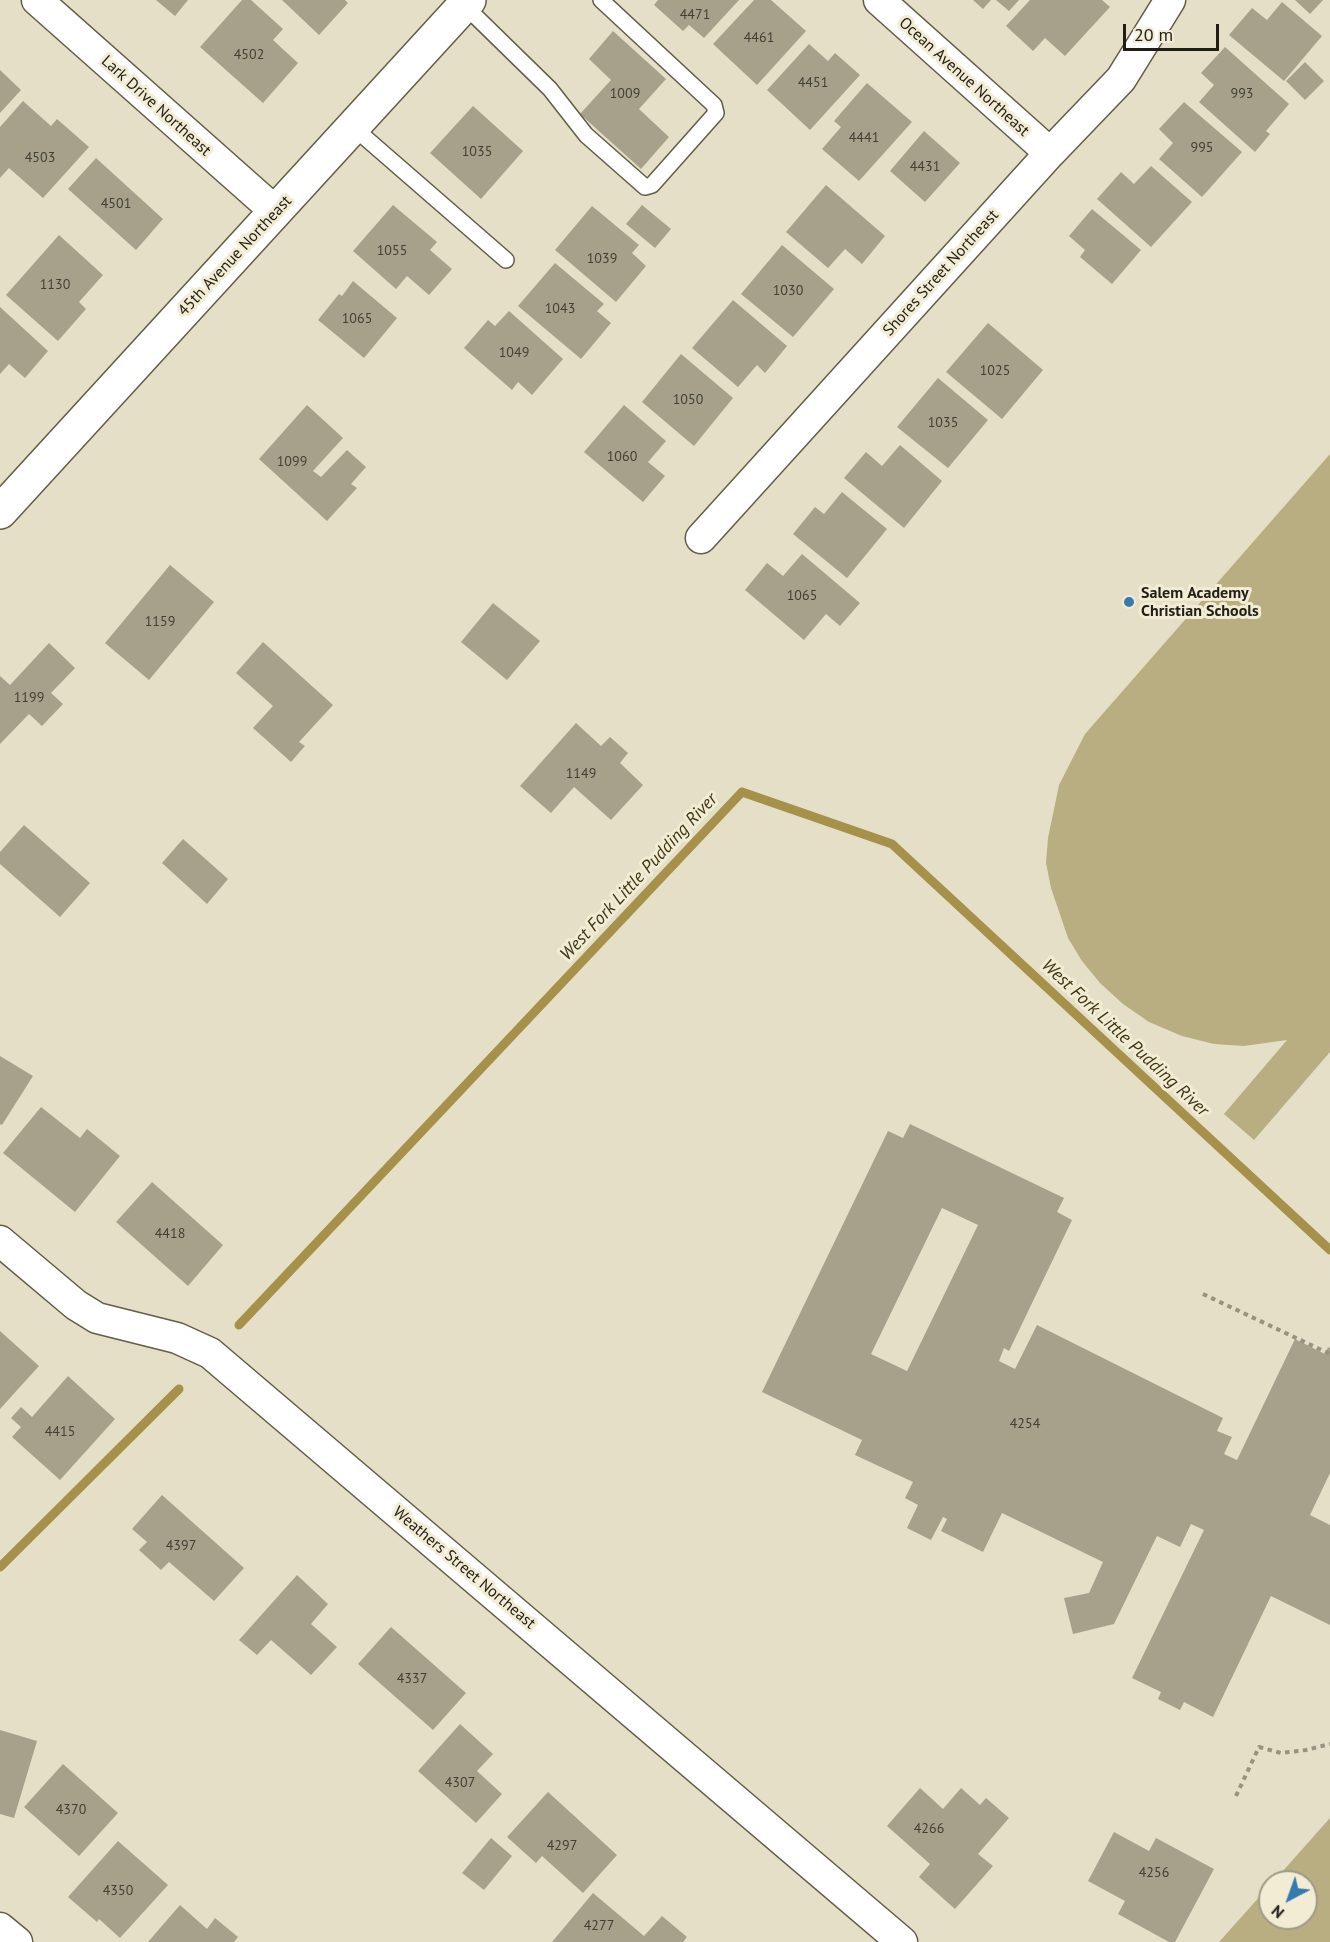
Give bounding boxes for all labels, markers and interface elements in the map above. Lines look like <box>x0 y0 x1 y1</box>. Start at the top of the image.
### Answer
house number: 4471 <box>680 7 710 23</box>
scale bar <box>1126 12 1222 50</box>
street label: Ocean Avenue Northeast <box>895 13 1033 141</box>
text: 20 m <box>1134 23 1173 46</box>
house number: 4461 <box>744 30 774 46</box>
house number: 4502 <box>234 47 264 63</box>
street label: Lark Drive Northeast <box>97 52 215 160</box>
house number: 4451 <box>798 75 828 91</box>
house number: 1009 <box>610 86 640 102</box>
house number: 993 <box>1231 86 1253 102</box>
house number: 4441 <box>849 130 879 146</box>
house number: 995 <box>1191 140 1213 156</box>
house number: 1035 <box>462 144 492 160</box>
house number: 4503 <box>25 150 55 166</box>
house number: 4431 <box>910 159 940 175</box>
street label: 45th Avenue Northeast <box>174 192 296 320</box>
house number: 4501 <box>101 196 131 212</box>
street label: Shores Street Northeast <box>879 206 1003 340</box>
house number: 1055 <box>377 243 407 259</box>
house number: 1039 <box>587 251 617 267</box>
house number: 1130 <box>40 277 70 293</box>
house number: 1030 <box>773 283 803 299</box>
house number: 1043 <box>545 301 575 317</box>
house number: 1065 <box>342 311 372 327</box>
house number: 1049 <box>499 345 529 361</box>
house number: 1025 <box>980 363 1010 379</box>
house number: 1050 <box>673 392 703 408</box>
house number: 1035 <box>928 415 958 431</box>
house number: 1060 <box>607 449 637 465</box>
house number: 1099 <box>277 454 307 470</box>
place label: Salem Academy Christian Schools <box>1141 583 1259 621</box>
house number: 1065 <box>787 588 817 604</box>
marker: Salem Academy Christian Schools <box>1122 595 1136 609</box>
house number: 1159 <box>145 614 175 630</box>
house number: 1199 <box>14 690 44 706</box>
house number: 1149 <box>566 766 596 782</box>
water label: West Fork Little Pudding River <box>556 789 722 965</box>
water label: West Fork Little Pudding River <box>1037 955 1213 1121</box>
house number: 4418 <box>155 1226 185 1242</box>
house number: 4254 <box>1010 1416 1040 1432</box>
house number: 4415 <box>45 1424 75 1440</box>
street label: Weathers Street Northeast <box>389 1503 539 1633</box>
house number: 4397 <box>166 1538 196 1554</box>
house number: 4337 <box>397 1671 427 1687</box>
house number: 4307 <box>445 1775 475 1791</box>
house number: 4370 <box>56 1802 86 1818</box>
house number: 4266 <box>914 1821 944 1837</box>
house number: 4297 <box>547 1838 577 1854</box>
house number: 4256 <box>1139 1865 1169 1881</box>
north arrow <box>1258 1870 1318 1930</box>
house number: 4350 <box>103 1883 133 1899</box>
text: N <box>1267 1901 1288 1923</box>
house number: 4277 <box>584 1918 614 1934</box>

